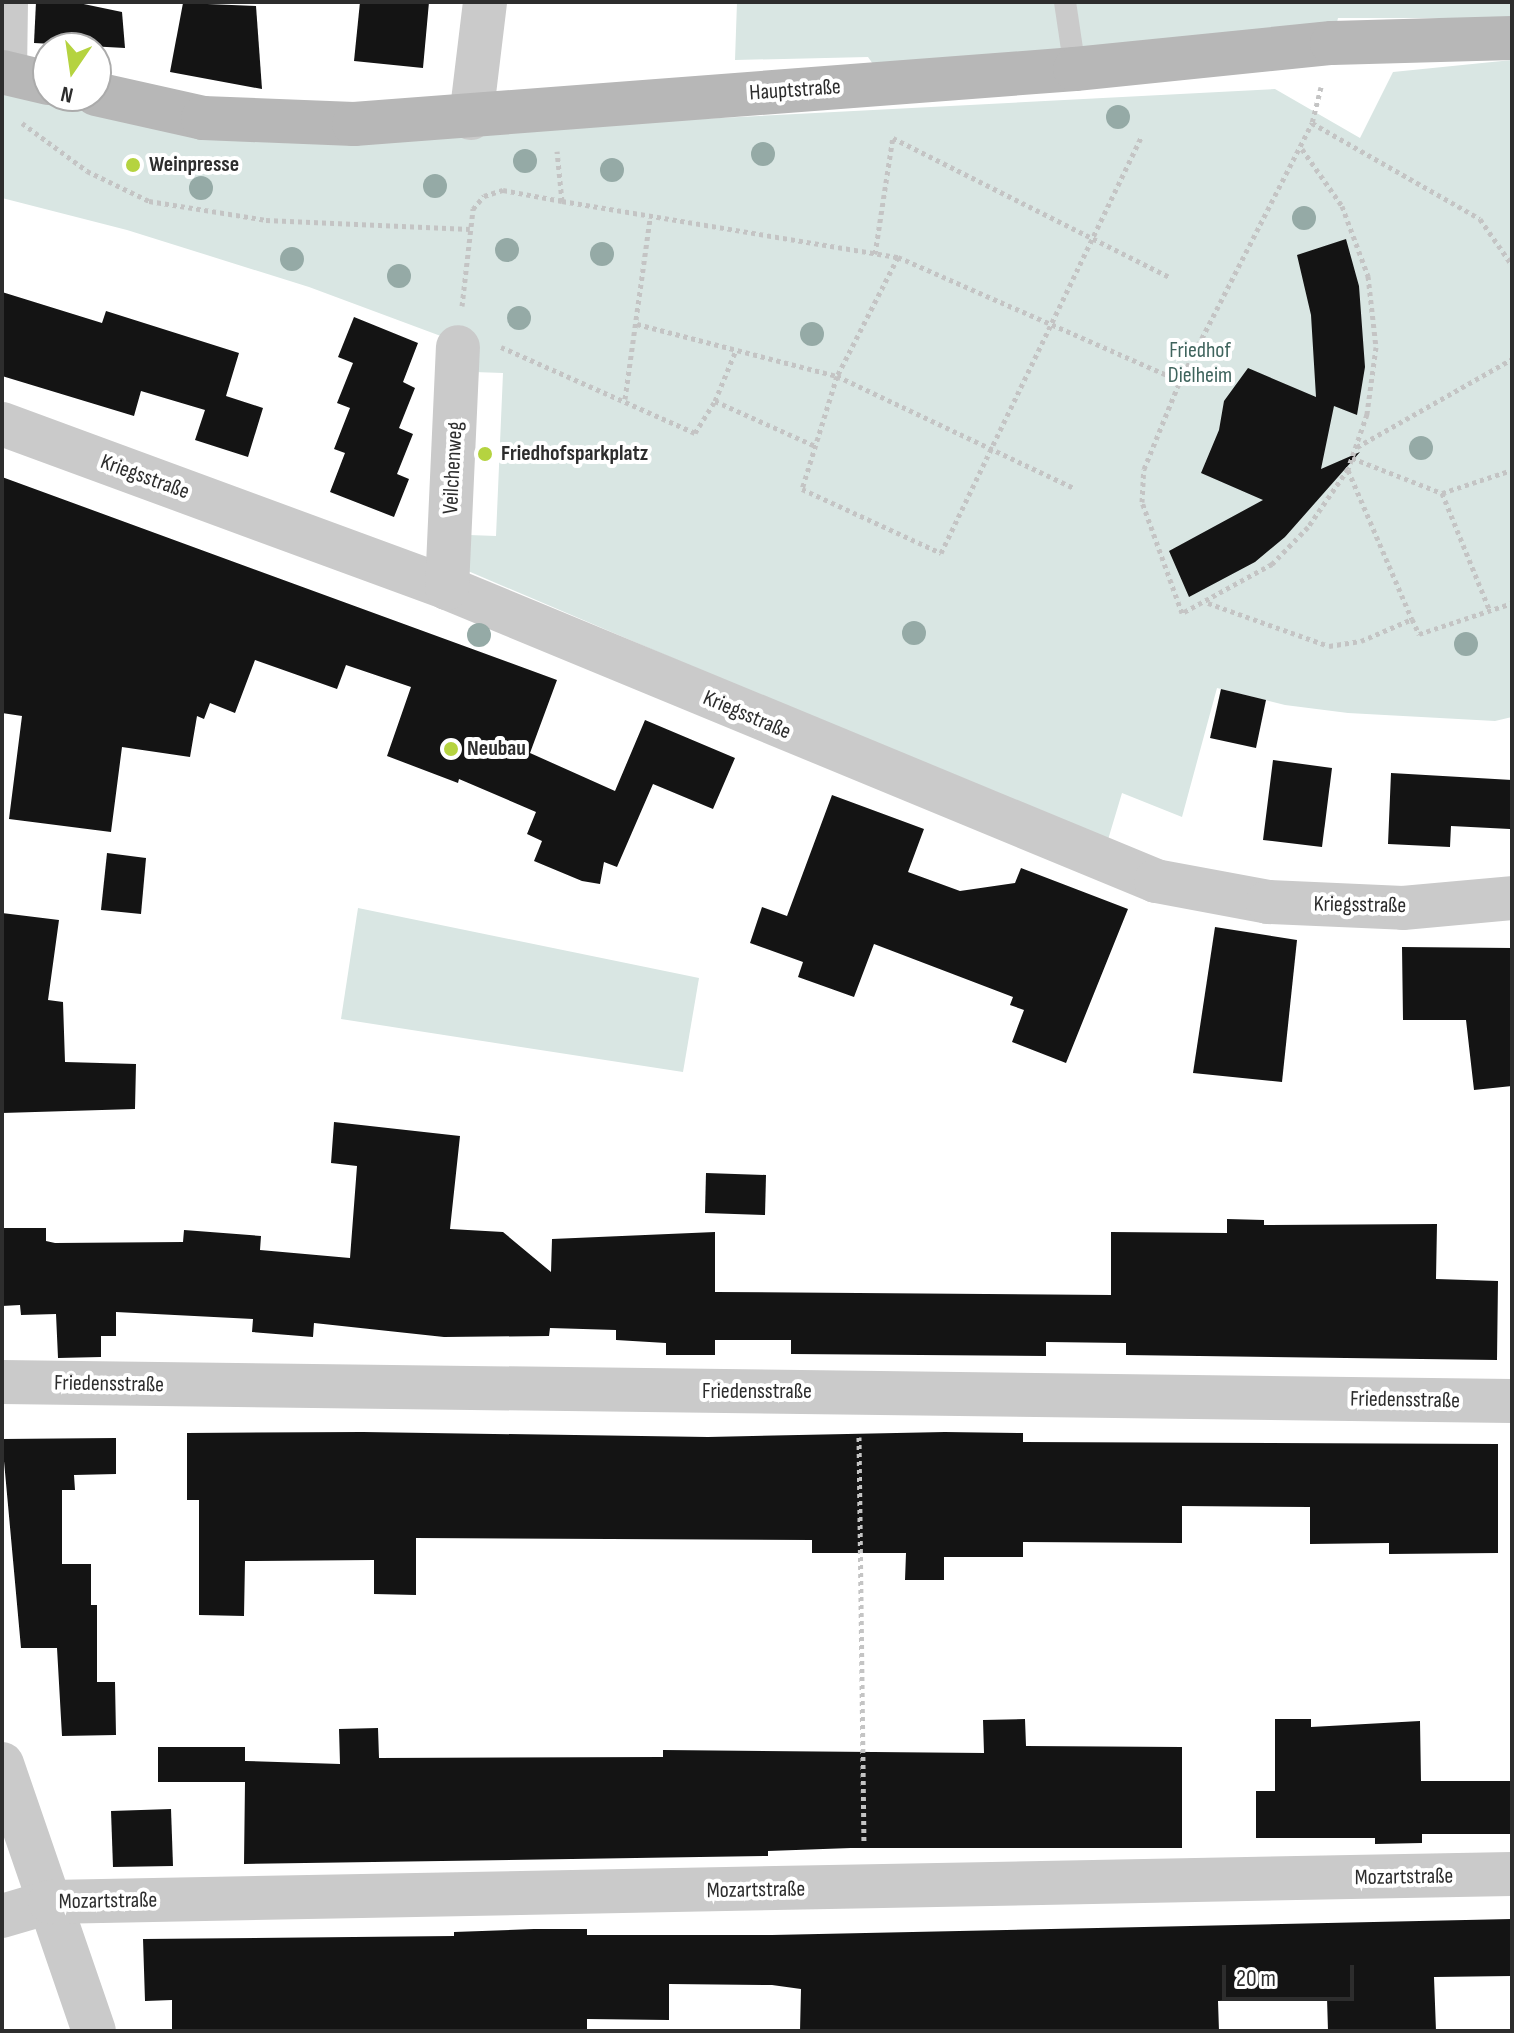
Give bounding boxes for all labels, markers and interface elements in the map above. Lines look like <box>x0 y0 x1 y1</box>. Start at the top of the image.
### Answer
north arrow <box>32 32 112 112</box>
street label: Hauptstraße <box>748 74 842 106</box>
text: N <box>58 79 76 108</box>
place label: Weinpresse <box>149 152 239 178</box>
marker: Weinpresse <box>124 156 142 174</box>
park label: Friedhof Dielheim <box>1168 337 1232 388</box>
street label: Veilchenweg <box>437 421 469 515</box>
place label: Friedhofsparkplatz <box>501 441 648 467</box>
marker: Friedhofsparkplatz <box>476 445 494 463</box>
street label: Kriegsstraße <box>97 449 193 505</box>
street label: Kriegsstraße <box>699 685 795 745</box>
place label: Neubau <box>467 736 526 762</box>
marker: Neubau <box>442 740 460 758</box>
street label: Kriegsstraße <box>1313 891 1407 919</box>
street label: Friedensstraße <box>54 1370 164 1398</box>
street label: Friedensstraße <box>702 1379 812 1405</box>
street label: Friedensstraße <box>1350 1386 1460 1414</box>
street label: Mozartstraße <box>1354 1863 1454 1891</box>
street label: Mozartstraße <box>706 1876 806 1904</box>
street label: Mozartstraße <box>58 1887 158 1915</box>
scale bar <box>1226 1949 1358 1999</box>
text: 20 m <box>1236 1964 1276 1993</box>

